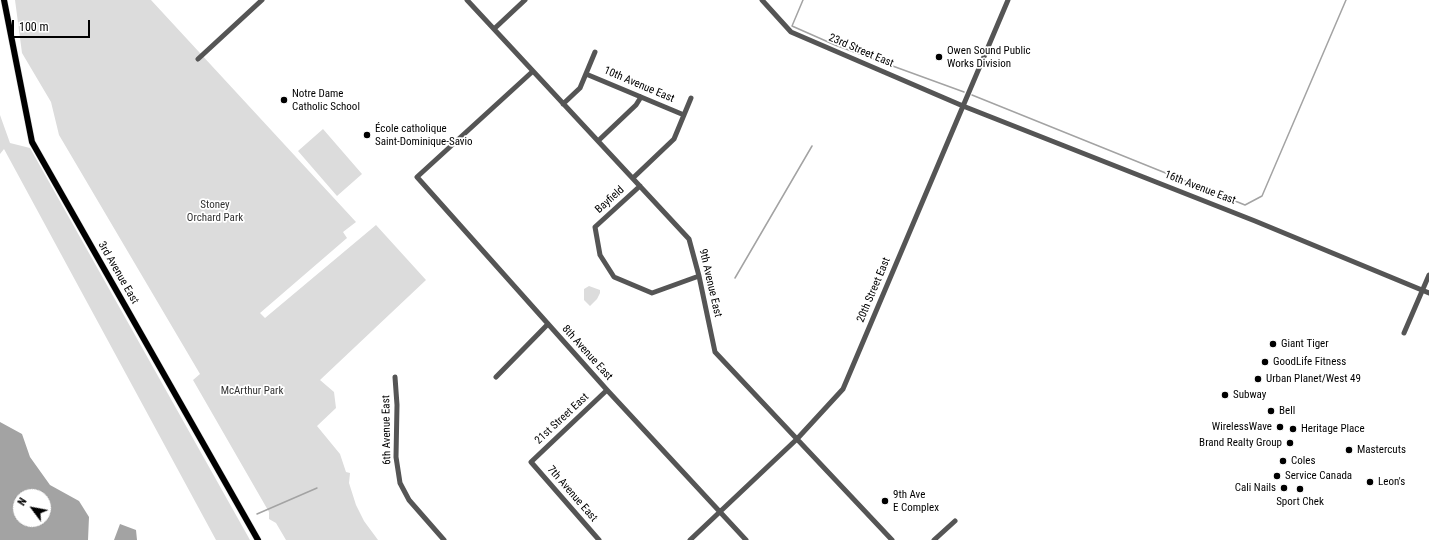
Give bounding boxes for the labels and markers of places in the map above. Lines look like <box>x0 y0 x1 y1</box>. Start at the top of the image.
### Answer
place label: Owen Sound Public Works Division <box>947 44 1031 70</box>
marker: Owen Sound Public Works Division <box>934 52 944 62</box>
place label: Notre Dame Catholic School <box>292 87 360 113</box>
marker: Notre Dame Catholic School <box>279 95 289 105</box>
place label: École catholique Saint-Dominique-Savio <box>375 122 473 148</box>
marker: École catholique Saint-Dominique-Savio <box>362 130 372 140</box>
place label: Giant Tiger <box>1281 337 1329 351</box>
marker: Giant Tiger <box>1268 339 1278 349</box>
place label: GoodLife Fitness <box>1273 355 1346 369</box>
marker: GoodLife Fitness <box>1260 357 1270 367</box>
place label: Urban Planet/West 49 <box>1266 372 1361 386</box>
marker: Urban Planet/West 49 <box>1253 374 1263 384</box>
place label: Subway <box>1233 388 1266 402</box>
marker: Subway <box>1220 390 1230 400</box>
place label: Bell <box>1279 404 1295 418</box>
marker: Bell <box>1266 406 1276 416</box>
place label: WirelessWave <box>1212 420 1272 434</box>
marker: WirelessWave <box>1275 422 1285 432</box>
place label: Heritage Place <box>1301 422 1365 436</box>
marker: Heritage Place <box>1288 424 1298 434</box>
place label: Brand Realty Group <box>1199 436 1282 450</box>
marker: Brand Realty Group <box>1285 438 1295 448</box>
place label: Mastercuts <box>1357 443 1406 457</box>
marker: Mastercuts <box>1344 445 1354 455</box>
place label: Coles <box>1291 454 1315 468</box>
marker: Coles <box>1278 456 1288 466</box>
place label: Service Canada <box>1285 469 1352 483</box>
marker: Service Canada <box>1272 471 1282 481</box>
place label: Leon's <box>1378 475 1405 489</box>
marker: Leon's <box>1365 477 1375 487</box>
place label: Cali Nails <box>1235 481 1276 495</box>
marker: Cali Nails <box>1279 483 1289 493</box>
marker: Sport Chek <box>1295 484 1305 494</box>
place label: 9th Ave E Complex <box>893 488 939 514</box>
place label: Sport Chek <box>1276 495 1324 509</box>
marker: 9th Ave E Complex <box>880 496 890 506</box>

